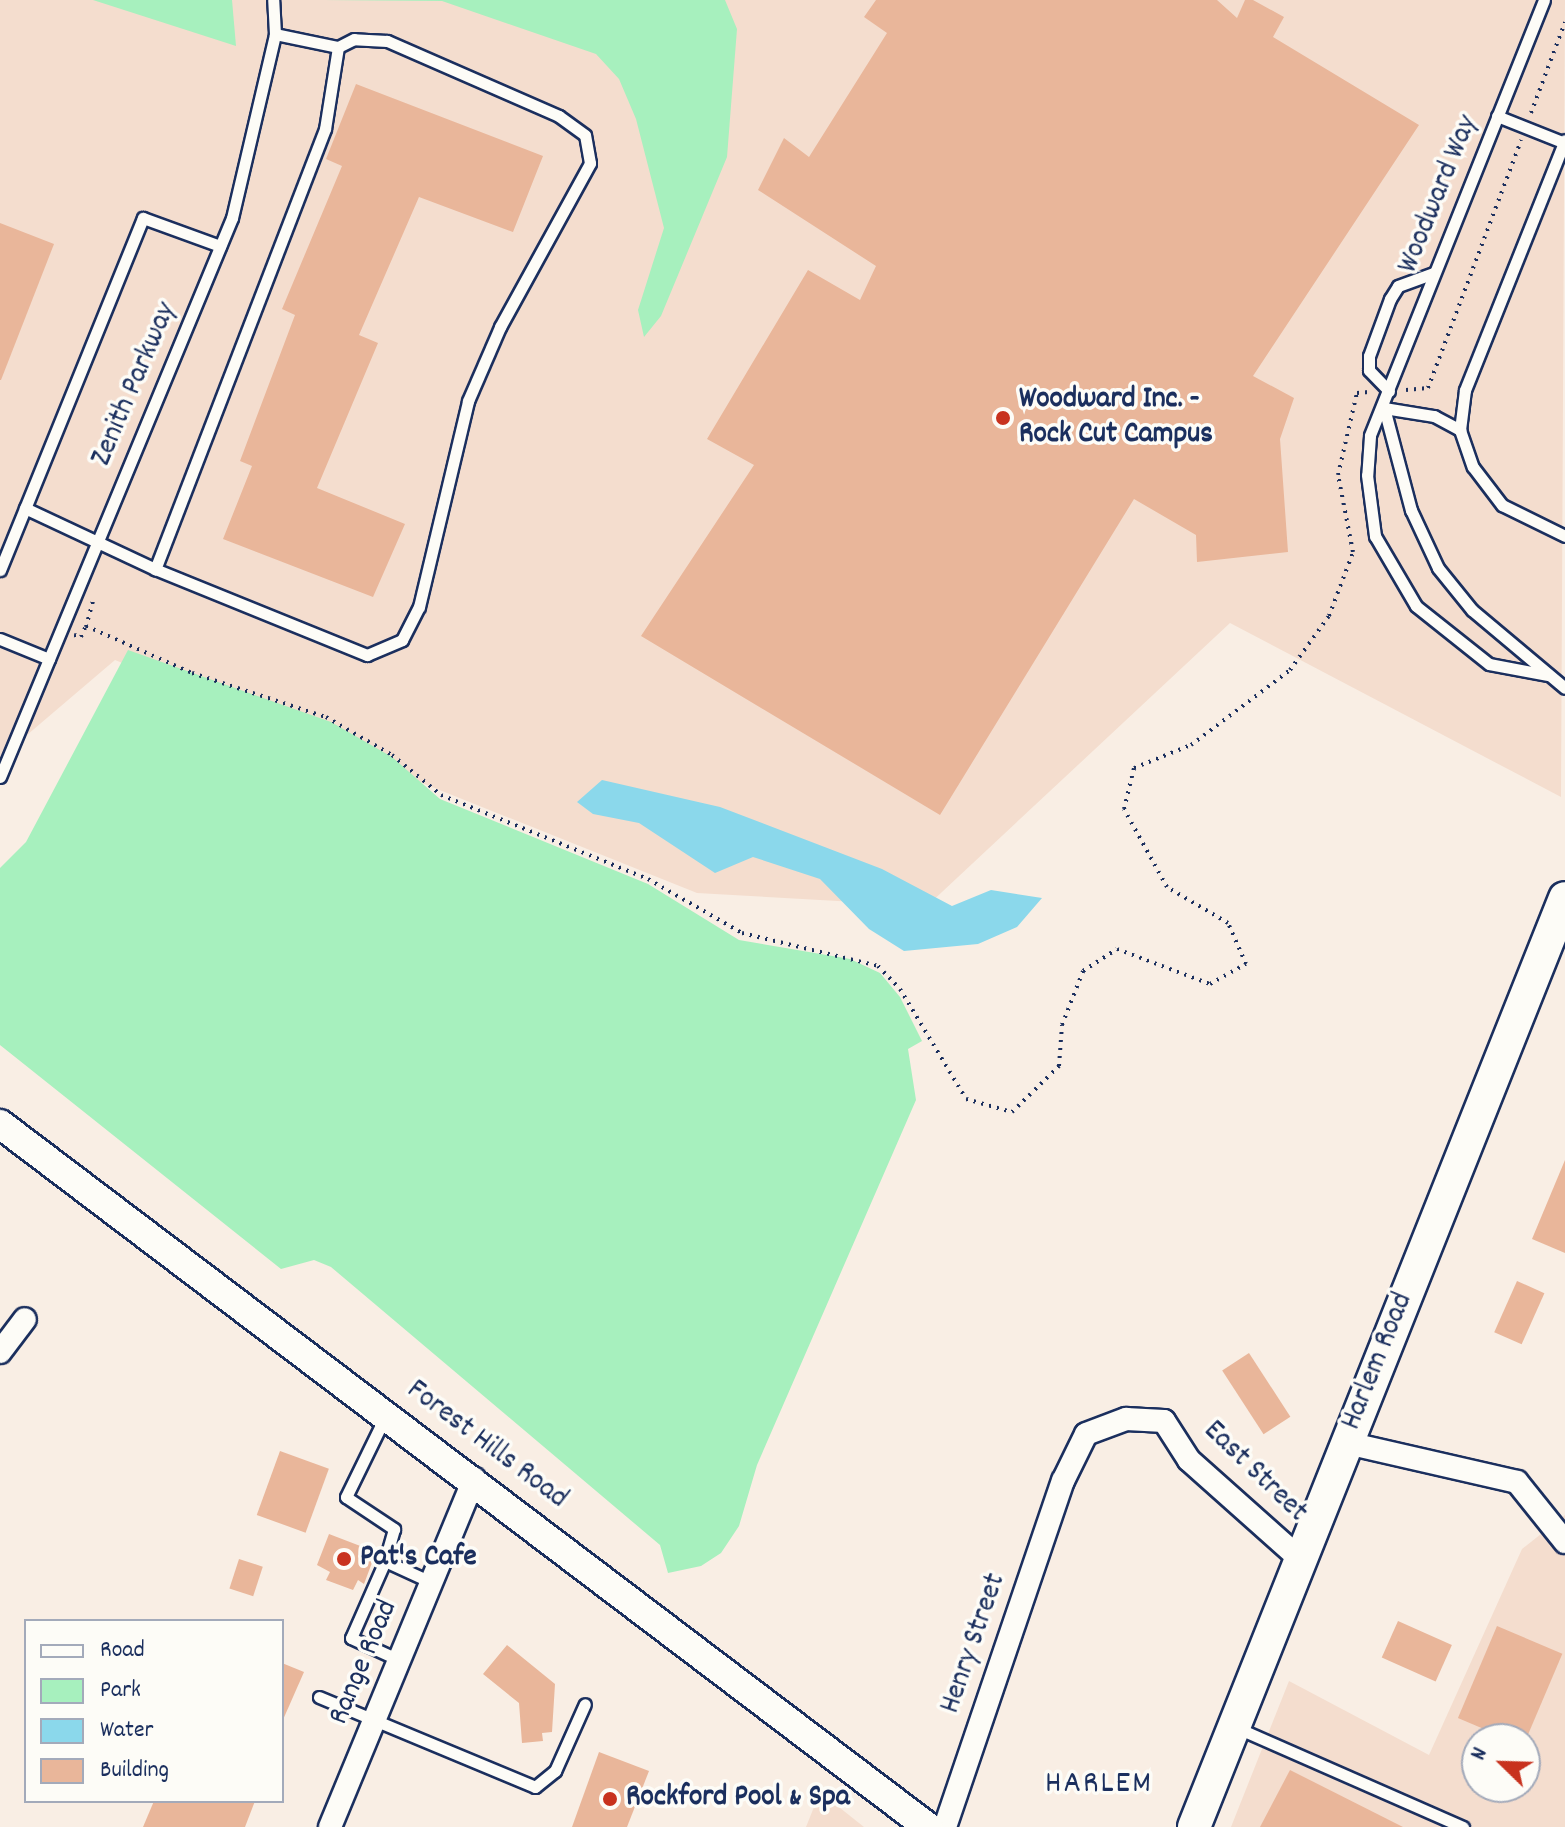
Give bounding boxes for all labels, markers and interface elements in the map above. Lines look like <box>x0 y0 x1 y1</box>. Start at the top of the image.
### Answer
street label: Woodward Way <box>1392 111 1488 279</box>
street label: Zenith Parkway <box>85 298 187 472</box>
place label: Woodward Inc. - Rock Cut Campus <box>1019 383 1213 454</box>
marker: Woodward Inc. - Rock Cut Campus <box>994 409 1012 427</box>
street label: Harlem Road <box>1335 1288 1423 1436</box>
street label: Forest Hills Road <box>398 1374 574 1518</box>
street label: East Street <box>1194 1414 1314 1532</box>
place label: Pat's Cafe <box>360 1541 477 1577</box>
marker: Pat's Cafe <box>335 1550 353 1568</box>
street label: Henry Street <box>934 1569 1016 1719</box>
street label: Range Road <box>323 1595 407 1731</box>
legend <box>24 1619 284 1803</box>
text: Road <box>100 1634 145 1668</box>
text: Park <box>100 1674 141 1708</box>
text: Water <box>100 1714 153 1748</box>
north arrow <box>1461 1723 1541 1803</box>
text: N <box>1464 1743 1497 1765</box>
text: Building <box>100 1754 169 1788</box>
district label: HARLEM <box>1045 1766 1153 1804</box>
place label: Rockford Pool & Spa <box>626 1781 850 1817</box>
marker: Rockford Pool & Spa <box>601 1790 619 1808</box>

